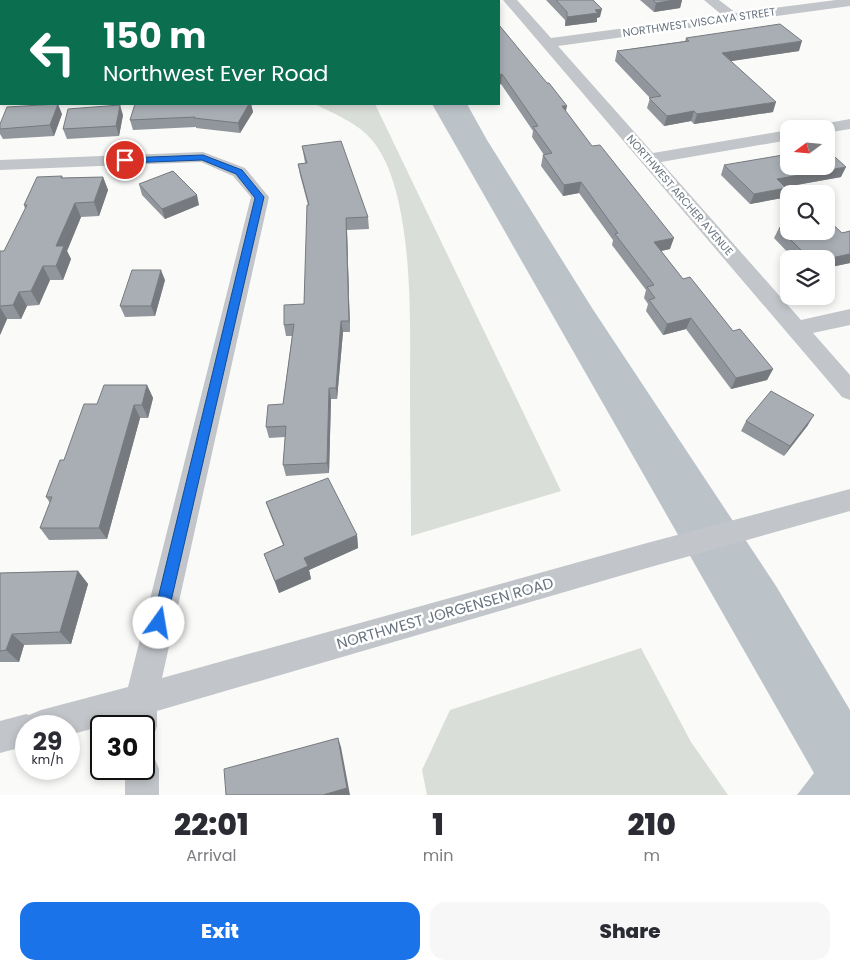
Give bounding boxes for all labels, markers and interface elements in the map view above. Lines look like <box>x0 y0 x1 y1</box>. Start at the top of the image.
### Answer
street label: NORTHWEST VISCAYA STREET <box>622 3 776 41</box>
text: 150 m <box>103 11 206 60</box>
icon: left <box>20 20 85 85</box>
text: Northwest Ever Road <box>103 58 328 89</box>
north arrow <box>780 120 835 175</box>
map controls <box>780 120 835 305</box>
street label: NORTHWEST ARCHER AVENUE <box>623 131 737 259</box>
pin <box>104 139 146 181</box>
icon: arrive <box>111 146 139 174</box>
button: search <box>780 185 835 240</box>
button: layers <box>780 250 835 305</box>
street label: NORTHWEST JORGENSEN ROAD <box>334 572 556 654</box>
position arrow <box>132 596 184 648</box>
speed limit sign: 30 <box>90 715 155 780</box>
text: 29 <box>33 724 62 759</box>
text: km/h <box>32 751 63 768</box>
text: 22:01 <box>174 803 249 846</box>
text: 1 <box>432 803 444 846</box>
text: 210 <box>627 803 676 846</box>
text: Arrival <box>186 844 237 867</box>
text: min <box>423 844 453 867</box>
text: m <box>643 844 660 867</box>
button: Exit <box>20 902 420 960</box>
button: Share <box>430 902 830 960</box>

